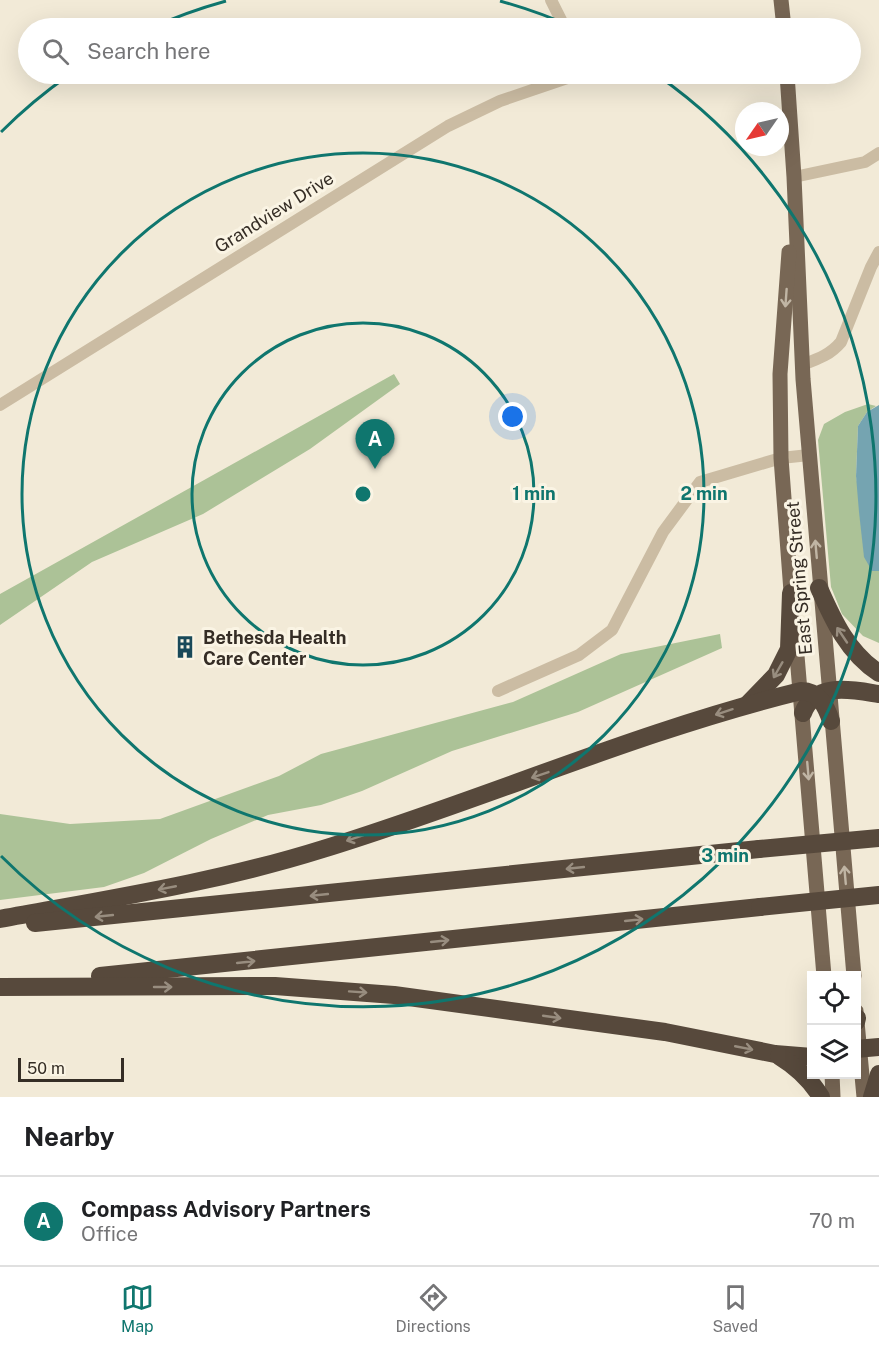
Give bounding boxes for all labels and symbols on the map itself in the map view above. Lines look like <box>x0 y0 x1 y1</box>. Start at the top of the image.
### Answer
north arrow <box>735 102 789 156</box>
street label: Grandview Drive <box>211 167 337 257</box>
one-way arrow <box>780 287 791 307</box>
your location <box>498 402 527 431</box>
pin: A <box>356 420 394 469</box>
text: 1 min <box>512 483 556 504</box>
text: 2 min <box>680 483 728 504</box>
centre of rings <box>353 484 373 504</box>
street label: East Spring Street <box>782 500 816 656</box>
one-way arrow <box>810 539 821 559</box>
place label: Bethesda Health Care Center <box>203 627 346 669</box>
one-way arrow <box>836 628 848 644</box>
building icon: Bethesda Health Care Center <box>172 634 198 660</box>
one-way arrow <box>772 661 784 678</box>
one-way arrow <box>715 707 734 718</box>
one-way arrow <box>802 761 813 781</box>
one-way arrow <box>531 770 550 781</box>
one-way arrow <box>346 834 365 845</box>
text: 3 min <box>701 845 749 866</box>
one-way arrow <box>566 863 586 874</box>
one-way arrow <box>839 866 850 886</box>
one-way arrow <box>158 883 177 894</box>
one-way arrow <box>309 890 329 901</box>
one-way arrow <box>94 911 114 922</box>
one-way arrow <box>624 914 644 925</box>
one-way arrow <box>430 935 450 946</box>
one-way arrow <box>236 956 256 967</box>
one-way arrow <box>153 981 173 992</box>
one-way arrow <box>348 987 368 998</box>
one-way arrow <box>541 1011 561 1022</box>
one-way arrow <box>734 1043 753 1054</box>
scale bar <box>18 1055 124 1082</box>

